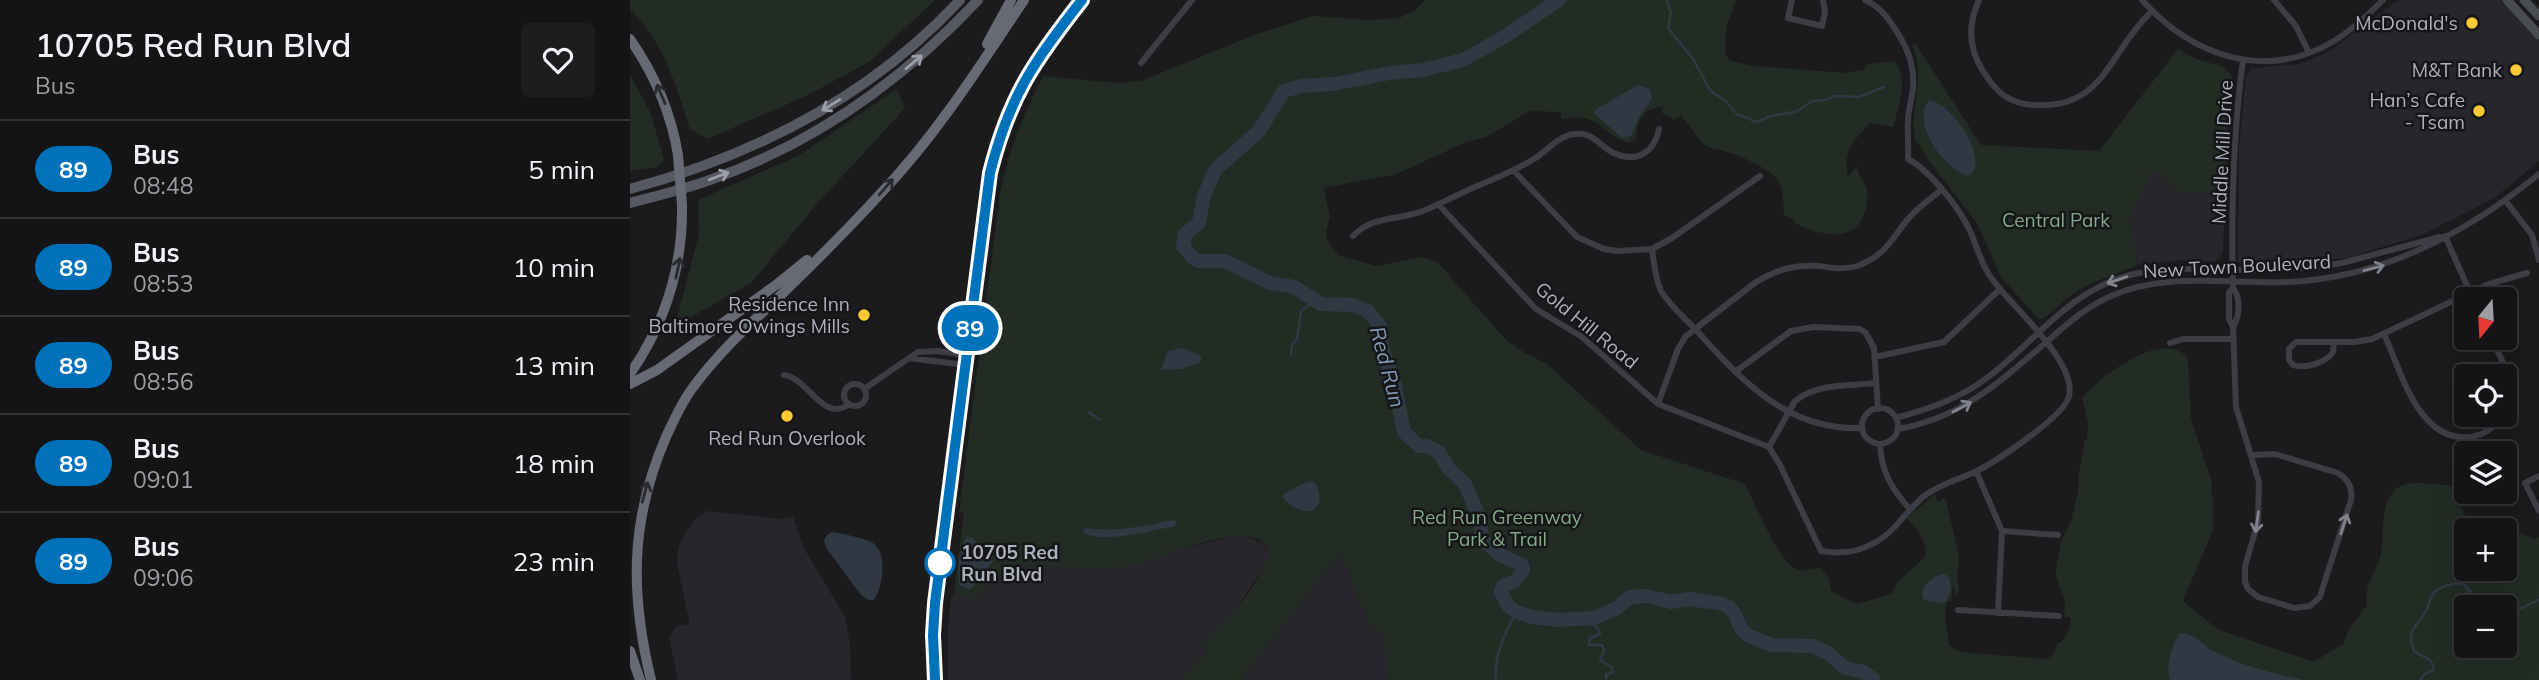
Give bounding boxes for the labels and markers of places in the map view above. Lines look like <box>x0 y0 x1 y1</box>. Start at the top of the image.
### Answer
place label: McDonald's <box>2355 11 2458 35</box>
marker: McDonald's <box>2464 15 2480 31</box>
place label: M&T Bank <box>2412 58 2502 82</box>
marker: M&T Bank <box>2508 62 2524 78</box>
place label: Han’s Cafe - Tsam <box>2370 88 2465 134</box>
marker: Han’s Cafe - Tsam <box>2471 103 2487 119</box>
place label: Residence Inn Baltimore Owings Mills <box>648 292 850 338</box>
marker: Residence Inn Baltimore Owings Mills <box>856 307 872 323</box>
marker: Red Run Overlook <box>779 408 795 424</box>
place label: Red Run Overlook <box>708 426 866 450</box>
place label: 10705 Red Run Blvd <box>961 540 1059 586</box>
marker: 10705 Red Run Blvd <box>925 548 955 578</box>

